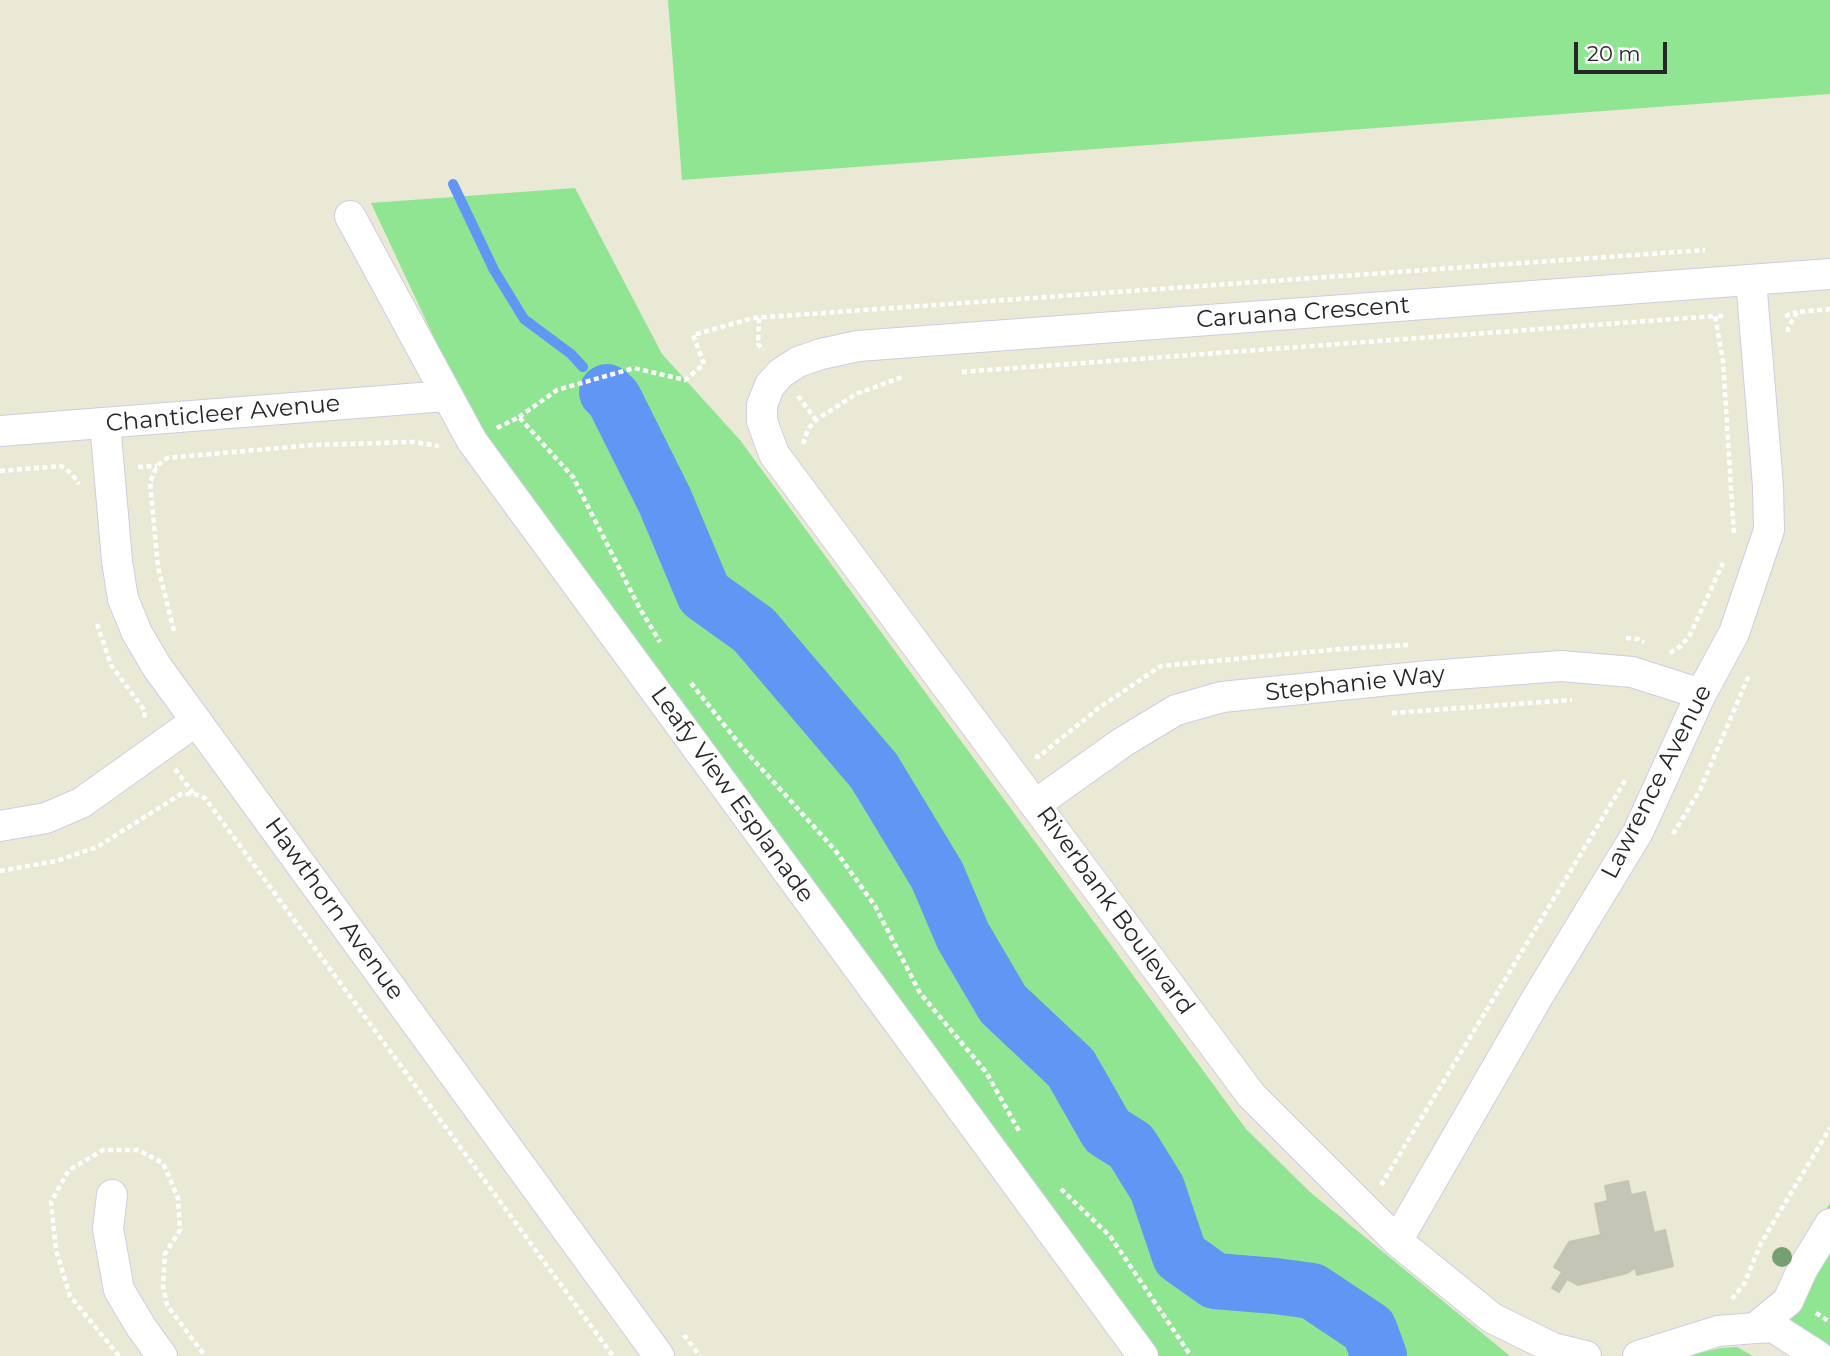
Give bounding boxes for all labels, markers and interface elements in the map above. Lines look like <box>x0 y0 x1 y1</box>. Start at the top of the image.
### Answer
scale bar <box>1578 28 1671 72</box>
text: 20 m <box>1587 41 1641 66</box>
street label: Caruana Crescent <box>1195 291 1411 335</box>
street label: Chanticleer Avenue <box>105 389 341 439</box>
street label: Stephanie Way <box>1264 660 1446 708</box>
street label: Lawrence Avenue <box>1596 680 1718 884</box>
street label: Leafy View Esplanade <box>644 682 820 908</box>
street label: Riverbank Boulevard <box>1030 801 1200 1021</box>
street label: Hawthorn Avenue <box>258 812 410 1006</box>

